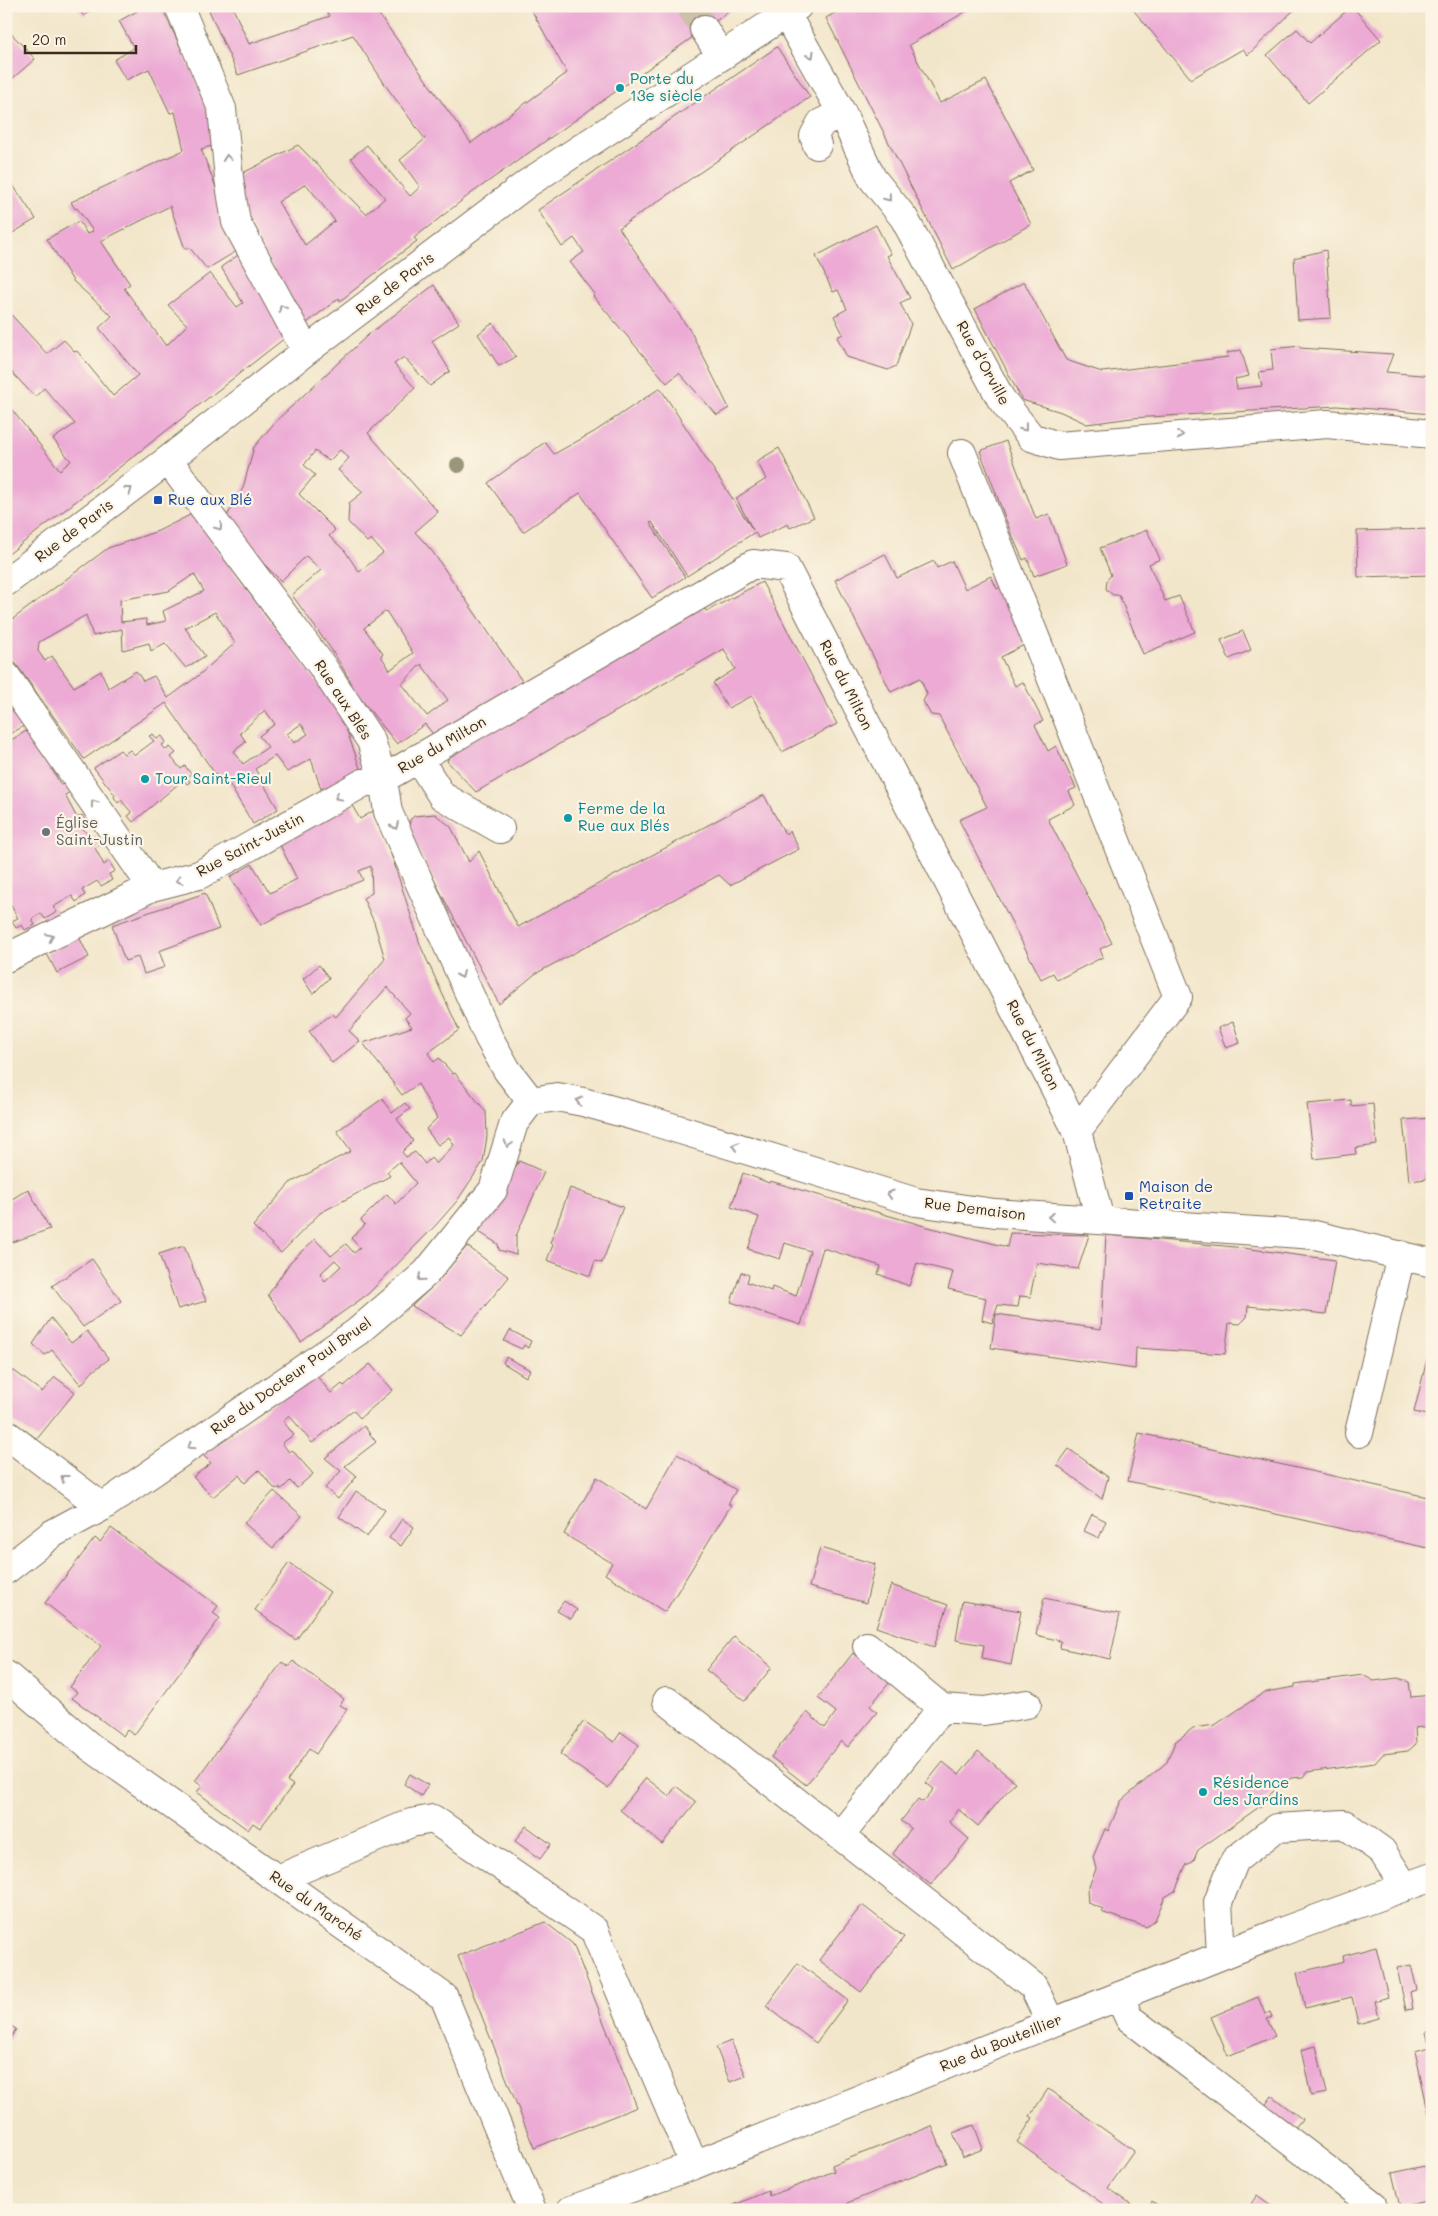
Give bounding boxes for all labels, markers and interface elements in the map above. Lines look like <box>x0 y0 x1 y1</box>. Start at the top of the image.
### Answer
scale bar <box>25 22 136 54</box>
text: 20 m <box>32 29 66 49</box>
one-way arrow <box>805 50 815 59</box>
place label: Porte du 13e siècle <box>630 68 703 105</box>
marker: Porte du 13e siècle <box>614 82 626 94</box>
one-way arrow <box>221 154 232 162</box>
one-way arrow <box>883 192 891 201</box>
street label: Rue de Paris <box>351 247 438 319</box>
one-way arrow <box>279 304 289 313</box>
street label: Rue d'Orville <box>952 317 1015 408</box>
one-way arrow <box>1018 422 1026 431</box>
one-way arrow <box>1176 430 1184 441</box>
one-way arrow <box>123 487 132 495</box>
place label: Rue aux Blé <box>168 489 252 509</box>
street label: Rue de Paris <box>30 494 117 566</box>
marker: Rue aux Blé <box>152 494 164 506</box>
one-way arrow <box>213 521 221 530</box>
street label: Rue du Milton <box>816 636 878 733</box>
street label: Rue aux Blés <box>310 655 377 743</box>
street label: Rue du Milton <box>394 711 489 777</box>
place label: Tour Saint-Rieul <box>155 768 272 788</box>
marker: Tour Saint-Rieul <box>139 773 151 785</box>
one-way arrow <box>334 791 343 801</box>
place label: Ferme de la Rue aux Blés <box>578 798 670 835</box>
one-way arrow <box>91 799 100 809</box>
street label: Rue Saint-Justin <box>192 807 307 881</box>
place label: Église Saint-Justin <box>56 812 143 849</box>
marker: Ferme de la Rue aux Blés <box>562 812 574 824</box>
one-way arrow <box>388 821 399 830</box>
marker: Église Saint-Justin <box>40 826 52 838</box>
one-way arrow <box>174 874 183 885</box>
one-way arrow <box>45 932 54 943</box>
one-way arrow <box>454 970 465 979</box>
street label: Rue du Milton <box>1003 996 1065 1093</box>
one-way arrow <box>575 1097 583 1107</box>
one-way arrow <box>503 1139 513 1147</box>
one-way arrow <box>731 1142 740 1152</box>
place label: Maison de Retraite <box>1139 1176 1213 1213</box>
one-way arrow <box>887 1190 895 1200</box>
marker: Maison de Retraite <box>1123 1190 1135 1202</box>
street label: Rue Demaison <box>923 1192 1027 1224</box>
one-way arrow <box>1047 1211 1055 1222</box>
one-way arrow <box>417 1272 426 1281</box>
street label: Rue du Docteur Paul Bruel <box>206 1312 375 1439</box>
one-way arrow <box>187 1440 197 1449</box>
one-way arrow <box>61 1475 70 1483</box>
place label: Résidence des Jardins <box>1213 1772 1299 1809</box>
marker: Résidence des Jardins <box>1197 1786 1209 1798</box>
street label: Rue du Marché <box>266 1865 367 1945</box>
street label: Rue du Bouteillier <box>936 2008 1065 2076</box>

